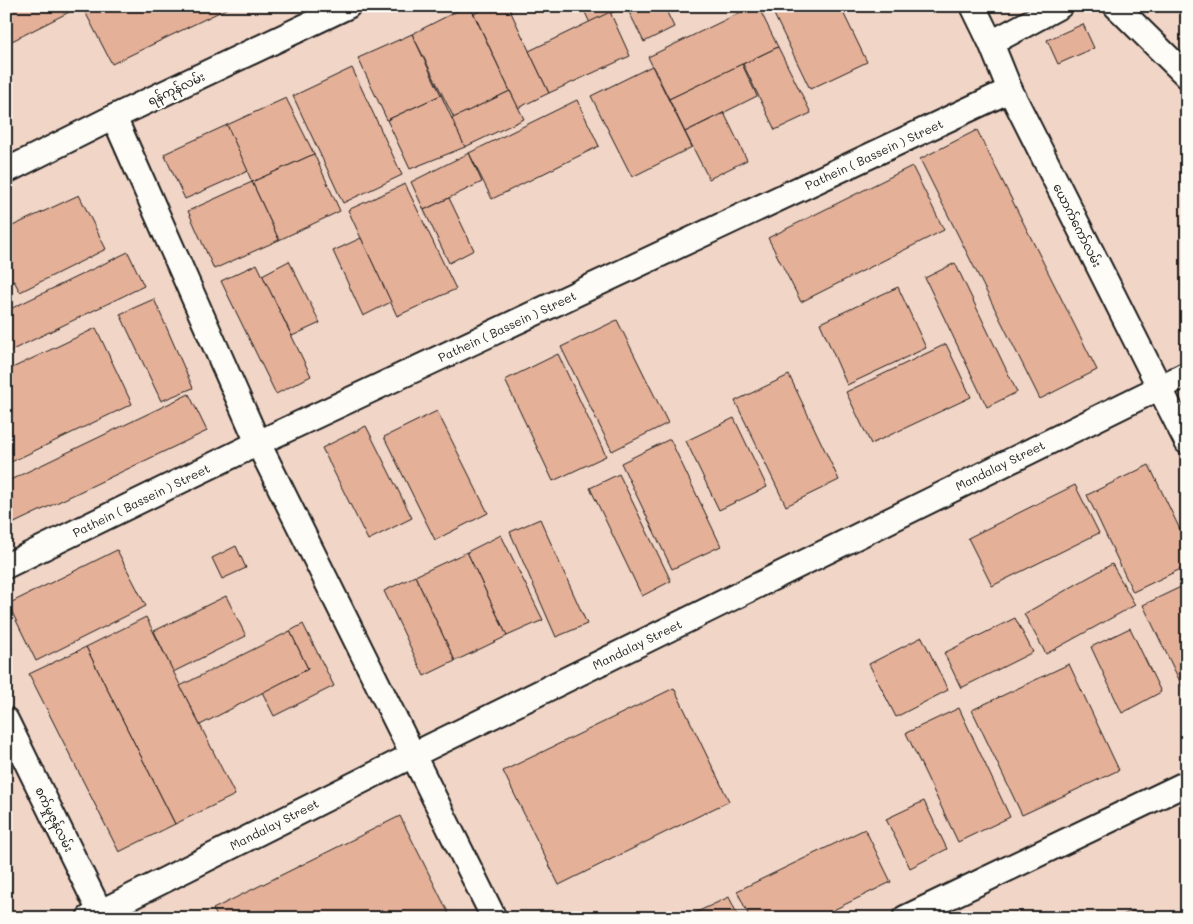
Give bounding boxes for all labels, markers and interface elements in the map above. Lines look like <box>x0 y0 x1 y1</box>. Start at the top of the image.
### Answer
street label: ရန်ကုန်လမ်း <box>145 68 208 111</box>
street label: Pathein ( Bassein ) Street <box>802 115 946 193</box>
street label: ယောက်ကော်လမ်း <box>1050 180 1106 270</box>
street label: Pathein ( Bassein ) Street <box>435 287 579 365</box>
street label: Mandalay Street <box>953 436 1047 494</box>
street label: Pathein ( Bassein ) Street <box>70 460 212 540</box>
street label: Mandalay Street <box>590 615 684 673</box>
street label: စက်မှုဇုန်လမ်း <box>30 784 78 856</box>
street label: Mandalay Street <box>227 795 321 853</box>

